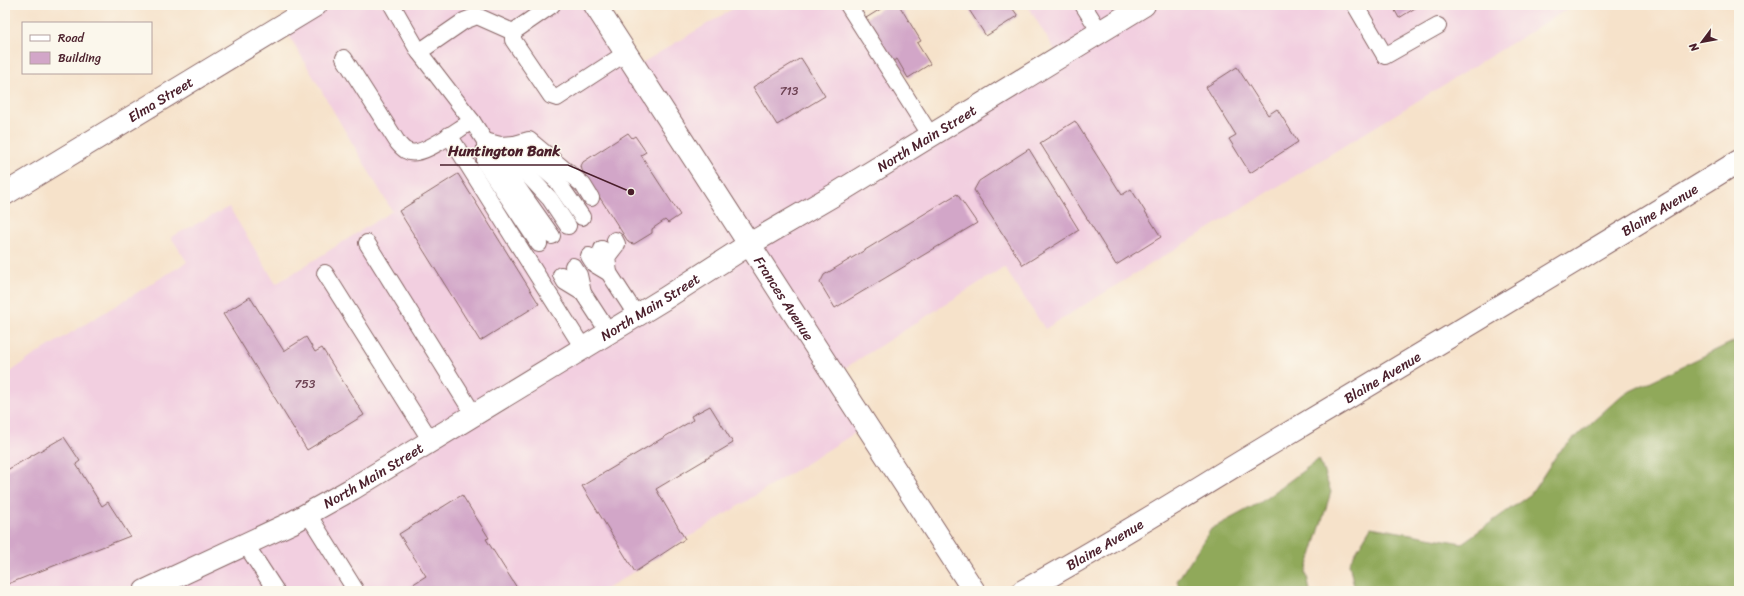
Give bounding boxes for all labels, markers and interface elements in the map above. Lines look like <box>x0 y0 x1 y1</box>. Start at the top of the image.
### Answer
legend <box>22 22 152 74</box>
north arrow <box>1682 22 1722 62</box>
text: Road <box>58 27 85 49</box>
text: N <box>1684 38 1705 56</box>
text: Building <box>58 47 101 69</box>
street label: Elma Street <box>123 70 199 130</box>
house number: 713 <box>780 80 799 102</box>
street label: North Main Street <box>872 98 982 179</box>
callout: Huntington Bank <box>440 138 568 165</box>
text: Huntington Bank <box>447 138 561 164</box>
street label: Blaine Avenue <box>1617 177 1703 243</box>
street label: Frances Avenue <box>747 251 821 346</box>
street label: North Main Street <box>595 267 705 348</box>
street label: Blaine Avenue <box>1339 345 1426 411</box>
house number: 753 <box>295 373 316 395</box>
street label: North Main Street <box>318 436 429 516</box>
street label: Blaine Avenue <box>1061 512 1149 578</box>

